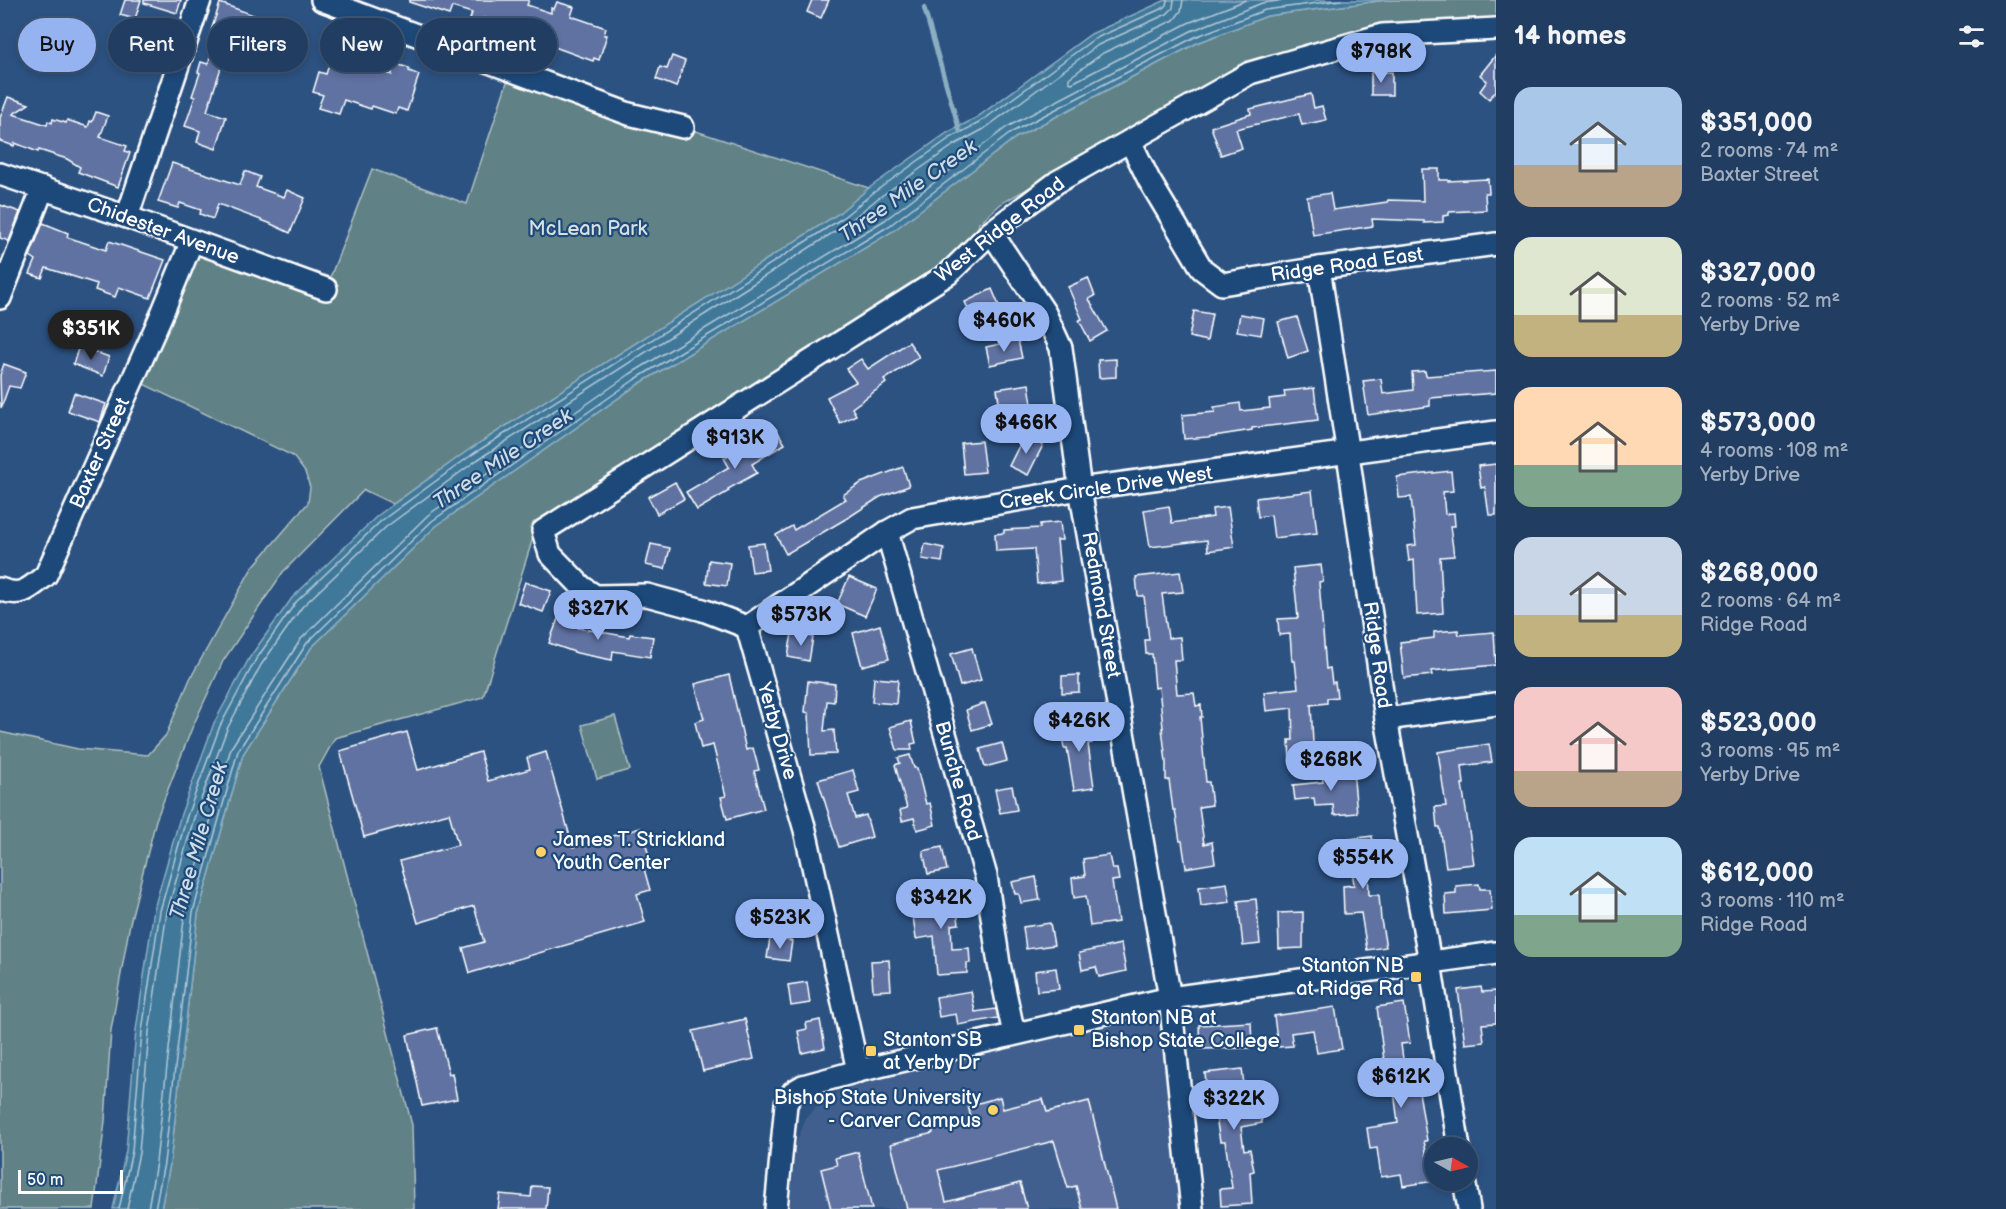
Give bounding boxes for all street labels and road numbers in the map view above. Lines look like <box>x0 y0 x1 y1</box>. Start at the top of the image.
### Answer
street label: West Ridge Road <box>930 172 1070 288</box>
street label: Chidester Avenue <box>84 192 243 270</box>
street label: Ridge Road East <box>1269 242 1425 288</box>
street label: Baxter Street <box>65 394 135 512</box>
street label: Creek Circle Drive West <box>998 461 1214 515</box>
street label: Redmond Street <box>1076 530 1126 680</box>
street label: Ridge Road <box>1358 600 1396 710</box>
street label: Yerby Drive <box>751 679 802 783</box>
street label: Bunche Road <box>929 718 987 844</box>

